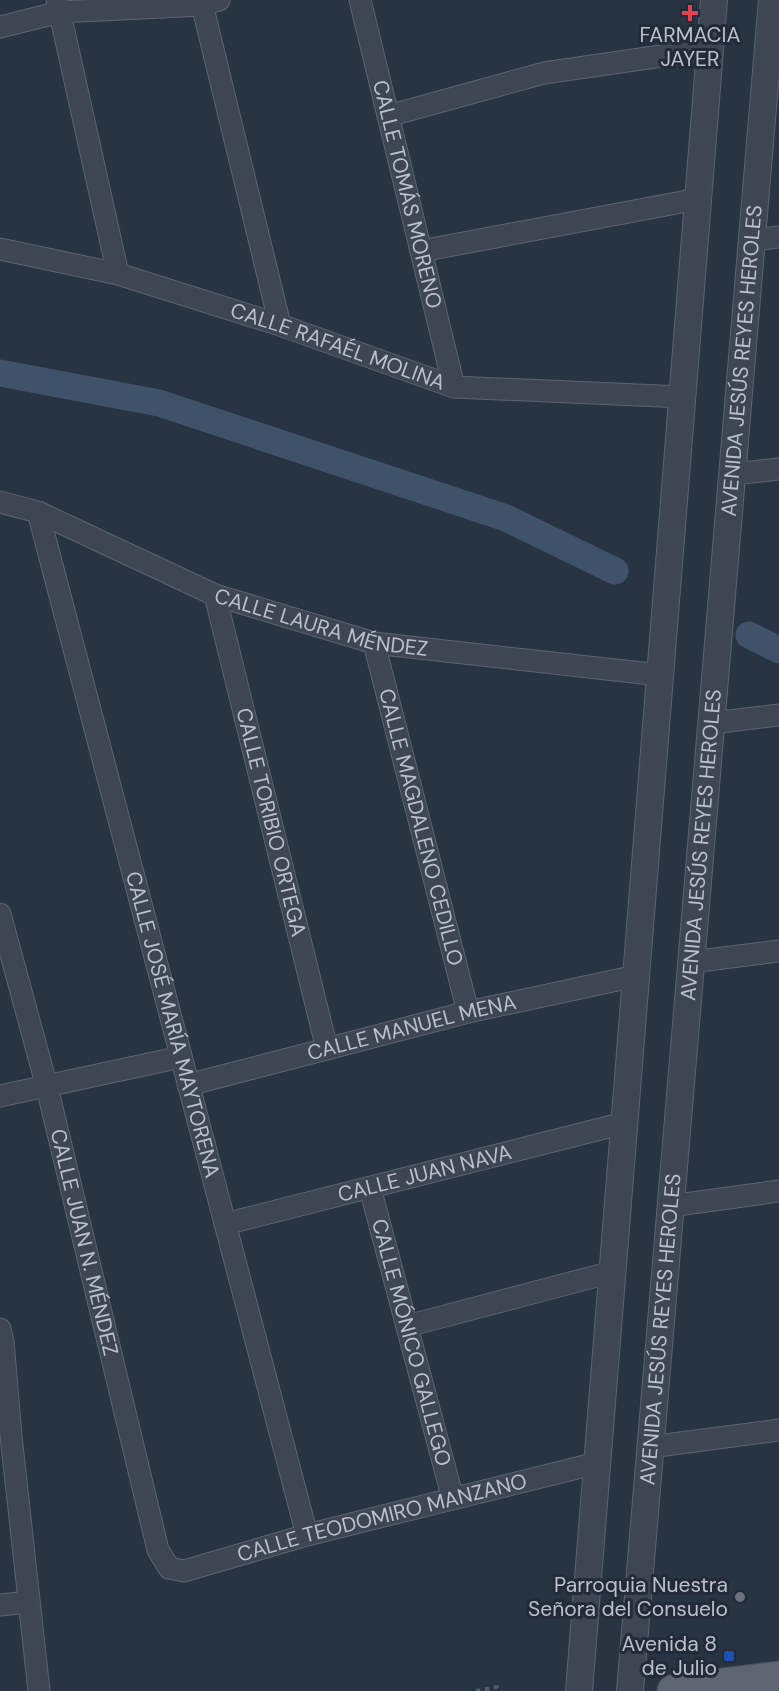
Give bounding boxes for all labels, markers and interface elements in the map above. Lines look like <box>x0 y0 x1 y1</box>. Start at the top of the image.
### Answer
marker: FARMACIA JAYER <box>683 6 697 20</box>
place label: FARMACIA JAYER <box>640 21 740 73</box>
street label: CALLE TOMÁS MORENO <box>366 77 448 311</box>
street label: AVENIDA JESÚS REYES HEROLES <box>715 204 769 518</box>
street label: CALLE RAFAÉL MOLINA <box>227 296 449 397</box>
street label: CALLE LAURA MÉNDEZ <box>211 582 429 663</box>
street label: CALLE MAGDALENO CEDILLO <box>372 686 470 969</box>
street label: AVENIDA JESÚS REYES HEROLES <box>674 688 728 1002</box>
street label: CALLE TORIBIO ORTEGA <box>229 705 313 940</box>
street label: CALLE JOSÉ MARÍA MAYTORENA <box>119 868 226 1181</box>
street label: CALLE MANUEL MENA <box>304 988 519 1067</box>
street label: CALLE JUAN N. MÉNDEZ <box>44 1126 125 1358</box>
street label: CALLE JUAN NAVA <box>335 1138 515 1209</box>
street label: AVENIDA JESÚS REYES HEROLES <box>633 1172 687 1486</box>
street label: CALLE MÓNICO GALLEGO <box>365 1216 458 1469</box>
street label: CALLE TEODOMIRO MANZANO <box>234 1467 530 1569</box>
place label: Parroquia Nuestra Señora del Consuelo <box>528 1571 728 1623</box>
marker: Parroquia Nuestra Señora del Consuelo <box>733 1590 747 1604</box>
place label: Avenida 8 de Julio <box>622 1630 717 1682</box>
marker: Avenida 8 de Julio <box>722 1649 736 1663</box>

